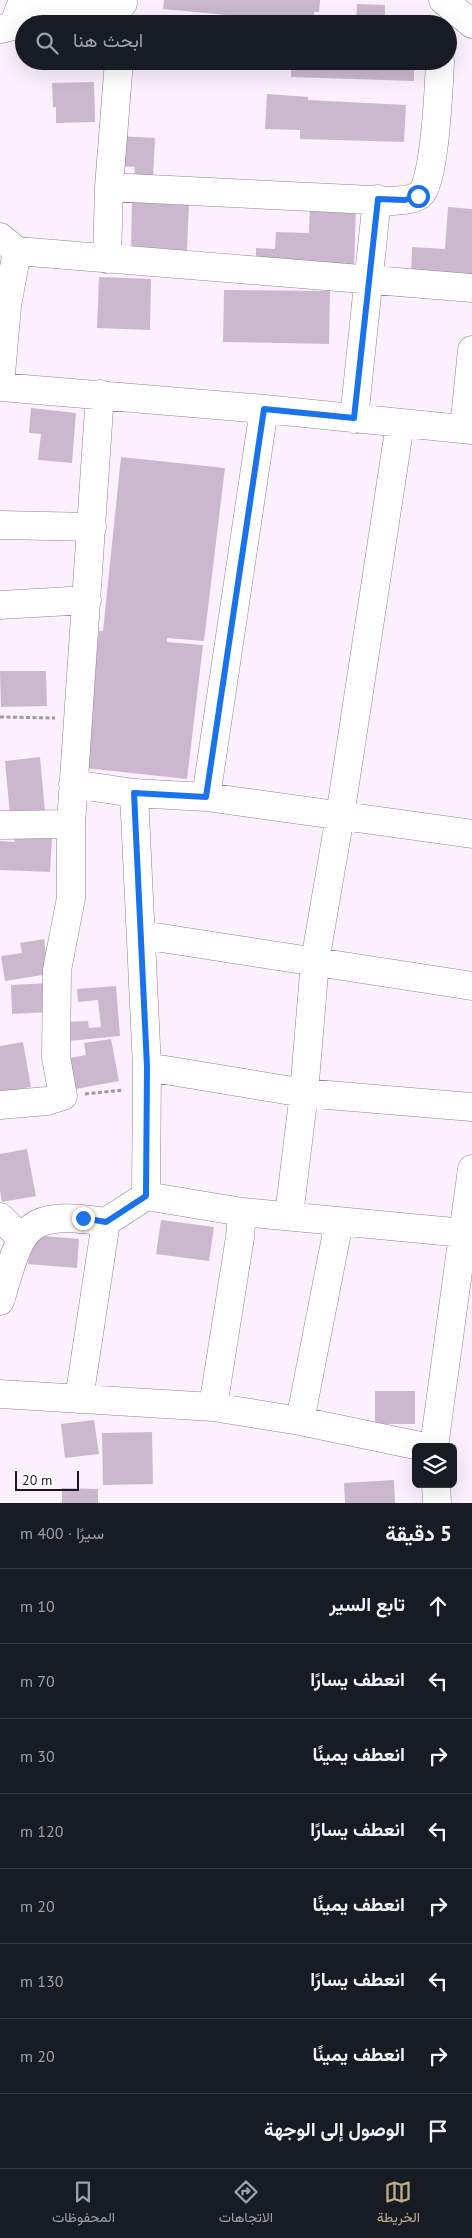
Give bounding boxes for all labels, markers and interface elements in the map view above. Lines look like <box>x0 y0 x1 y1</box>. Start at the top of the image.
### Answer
search box <box>15 15 457 70</box>
text: ابحث هنا <box>73 28 143 52</box>
icon: search <box>33 29 61 57</box>
route start <box>407 185 430 208</box>
route end <box>72 1207 95 1230</box>
map controls <box>412 1443 457 1488</box>
button: layers <box>412 1443 457 1488</box>
scale bar <box>15 1468 79 1491</box>
text: 20 m <box>22 1471 52 1489</box>
text: 5 دقيقة <box>385 1520 452 1547</box>
text: سيرًا · 400 m <box>20 1523 104 1543</box>
text: تابع السير <box>329 1592 405 1616</box>
icon: ahead <box>424 1592 452 1620</box>
text: 10 m <box>20 1596 55 1616</box>
text: انعطف يسارًا <box>310 1667 405 1691</box>
icon: left <box>424 1667 452 1695</box>
text: 70 m <box>20 1671 55 1691</box>
text: انعطف يمينًا <box>313 1742 405 1766</box>
icon: right <box>424 1742 452 1770</box>
text: 30 m <box>20 1746 55 1766</box>
text: انعطف يسارًا <box>310 1817 405 1841</box>
icon: left <box>424 1817 452 1845</box>
text: 120 m <box>20 1821 63 1841</box>
text: انعطف يمينًا <box>313 1892 405 1916</box>
icon: right <box>424 1892 452 1920</box>
text: 20 m <box>20 1896 55 1916</box>
text: انعطف يسارًا <box>310 1967 405 1991</box>
icon: left <box>424 1967 452 1995</box>
text: 130 m <box>20 1971 63 1991</box>
text: انعطف يمينًا <box>313 2042 405 2066</box>
icon: right <box>424 2042 452 2070</box>
text: 20 m <box>20 2046 55 2066</box>
text: الوصول إلى الوجهة <box>264 2117 405 2141</box>
icon: arrive <box>424 2117 452 2145</box>
tab: المحفوظات <box>52 2178 115 2230</box>
tab: الاتجاهات <box>219 2178 273 2230</box>
tab: الخريطة <box>377 2178 420 2230</box>

